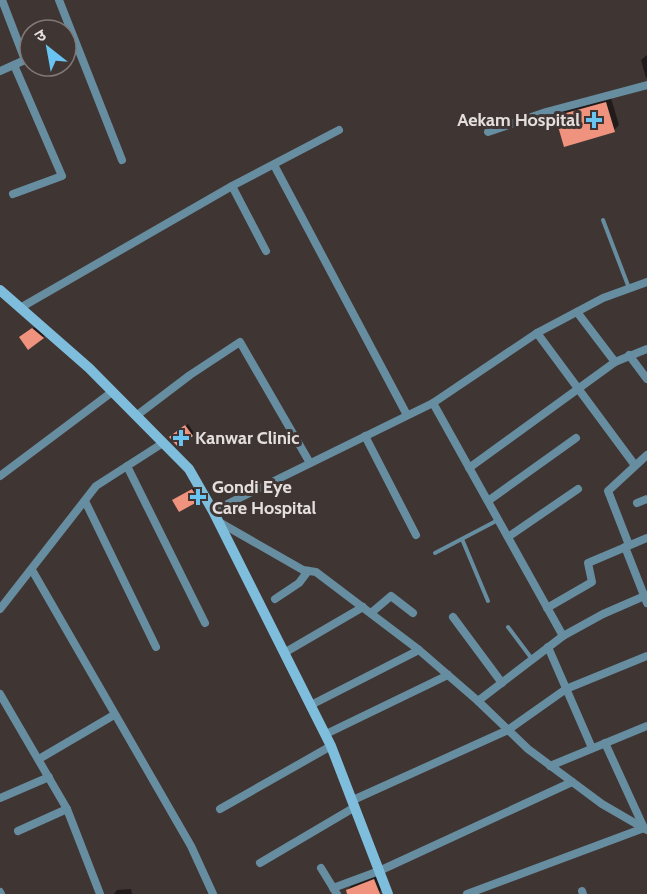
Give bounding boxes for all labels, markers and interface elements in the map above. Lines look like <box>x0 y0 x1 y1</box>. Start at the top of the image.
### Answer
north arrow <box>18 18 78 78</box>
text: उ <box>32 25 50 46</box>
place label: Aekam Hospital <box>457 109 580 131</box>
marker: Aekam Hospital <box>585 111 603 129</box>
place label: Kanwar Clinic <box>195 427 299 449</box>
marker: Kanwar Clinic <box>172 429 190 447</box>
place label: Gondi Eye Care Hospital <box>212 476 317 519</box>
marker: Gondi Eye Care Hospital <box>189 488 207 506</box>

